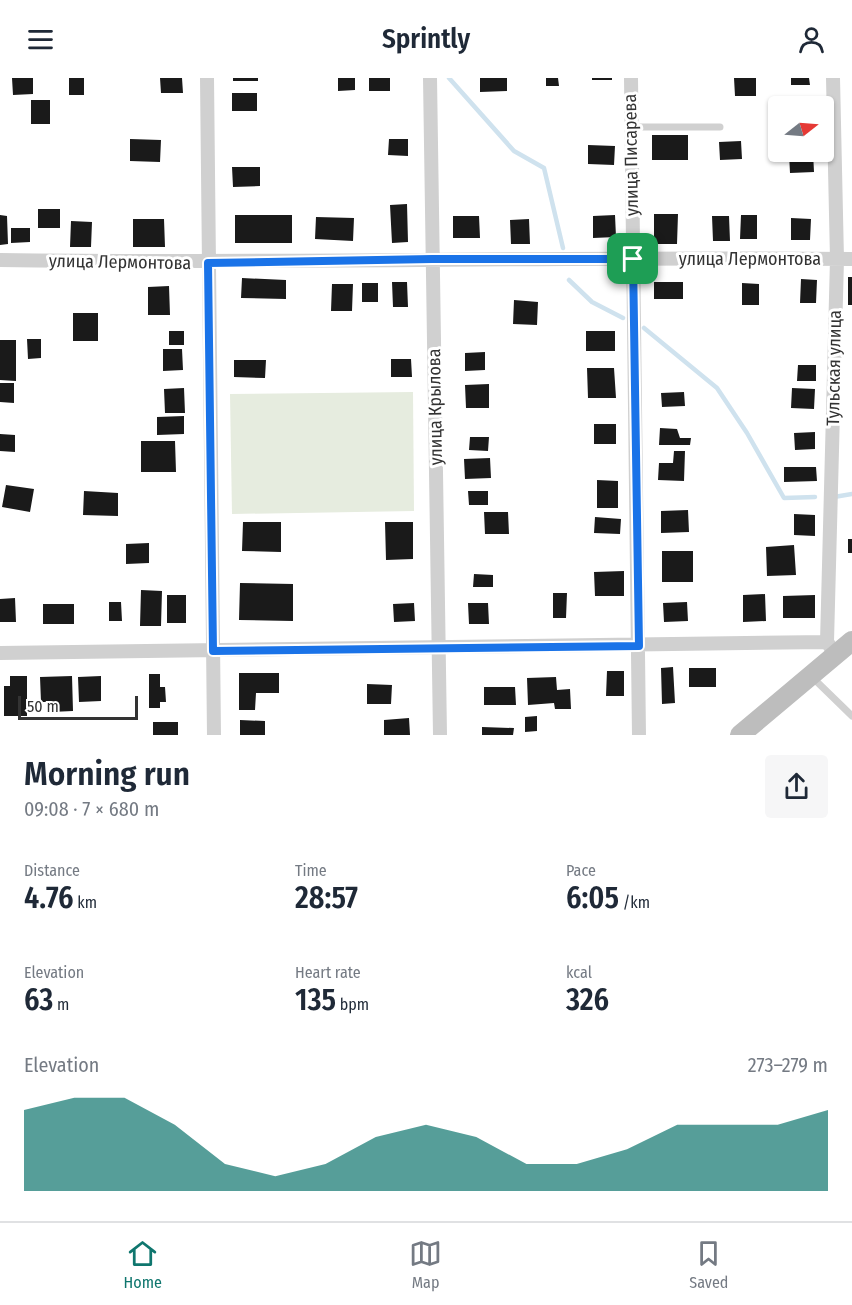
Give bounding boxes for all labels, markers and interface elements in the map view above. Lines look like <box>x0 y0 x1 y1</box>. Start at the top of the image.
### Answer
icon: menu <box>24 23 57 56</box>
text: Sprintly <box>382 23 470 55</box>
icon: person <box>795 23 828 56</box>
street label: улица Писарева <box>619 93 643 216</box>
north arrow <box>768 96 834 162</box>
map controls <box>768 96 834 162</box>
pin <box>607 233 658 284</box>
icon: arrive <box>616 242 649 275</box>
street label: улица Лермонтова <box>679 248 821 270</box>
street label: улица Лермонтова <box>49 250 192 274</box>
street label: Тульская улица <box>822 310 846 426</box>
street label: улица Крылова <box>423 348 447 466</box>
scale bar <box>18 693 138 720</box>
text: 50 m <box>27 697 59 716</box>
text: Morning run <box>24 754 190 794</box>
button: share <box>765 755 828 818</box>
text: 09:08 · 7 × 680 m <box>24 797 159 821</box>
text: Distance <box>24 861 80 880</box>
text: Time <box>295 861 327 880</box>
text: Pace <box>566 861 596 880</box>
text: 4.76 <box>24 880 74 916</box>
text: 28:57 <box>295 880 358 916</box>
text: 6:05 <box>566 880 619 916</box>
text: km <box>74 893 97 912</box>
text: /km <box>619 893 650 912</box>
text: Elevation <box>24 963 84 982</box>
text: Heart rate <box>295 963 361 982</box>
text: kcal <box>566 963 592 982</box>
text: 63 <box>24 982 53 1018</box>
text: 135 <box>295 982 336 1018</box>
text: 326 <box>566 982 609 1018</box>
text: m <box>53 995 69 1014</box>
text: bpm <box>336 995 369 1014</box>
text: Elevation <box>24 1053 99 1077</box>
text: 273–279 m <box>748 1053 828 1077</box>
tab: Home <box>124 1237 162 1292</box>
tab: Map <box>409 1237 442 1292</box>
tab: Saved <box>689 1237 728 1292</box>

